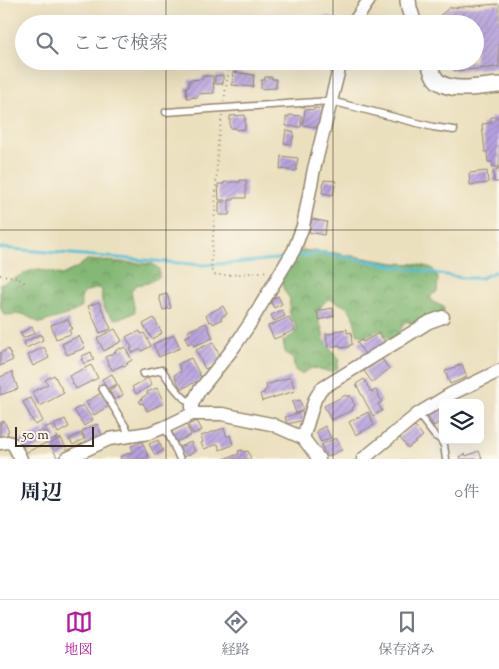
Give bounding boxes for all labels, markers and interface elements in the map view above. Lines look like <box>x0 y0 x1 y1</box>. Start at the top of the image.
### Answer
search box <box>15 15 484 70</box>
icon: search <box>33 29 61 57</box>
text: ここで検索 <box>73 31 168 58</box>
map controls <box>439 399 484 444</box>
button: layers <box>439 399 484 444</box>
scale bar <box>15 424 94 447</box>
text: 50 m <box>22 426 49 446</box>
text: 周辺 <box>20 479 62 509</box>
text: 0件 <box>455 482 479 505</box>
tab: 地図 <box>65 608 93 661</box>
tab: 経路 <box>222 608 250 661</box>
tab: 保存済み <box>379 608 435 661</box>

